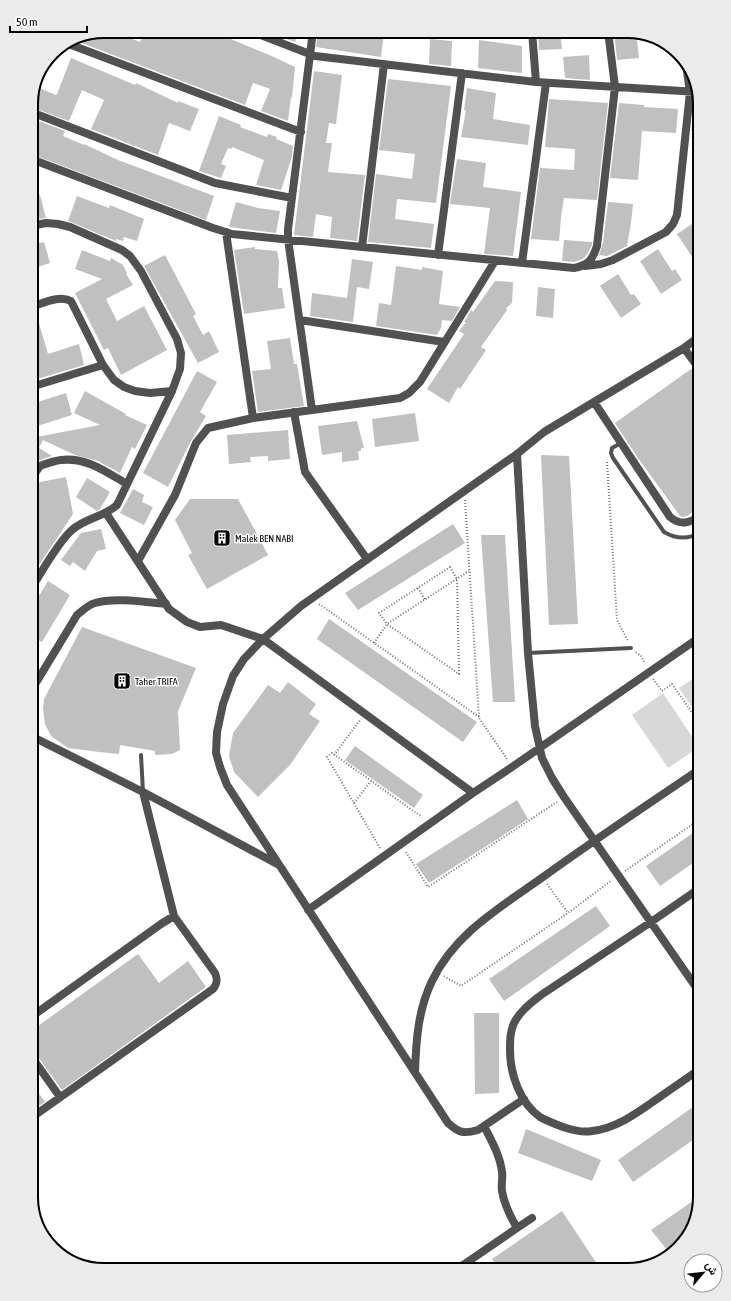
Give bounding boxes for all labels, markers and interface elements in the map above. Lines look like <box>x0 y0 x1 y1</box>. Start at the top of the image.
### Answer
scale bar <box>10 8 87 34</box>
text: 50 m <box>16 15 38 29</box>
building icon: Malek BEN NABI <box>212 528 232 548</box>
place label: Malek BEN NABI <box>235 533 294 544</box>
building icon: Taher TRIFA <box>112 671 132 691</box>
place label: Taher TRIFA <box>135 676 178 687</box>
north arrow <box>683 1253 723 1293</box>
text: ش <box>703 1260 720 1277</box>

